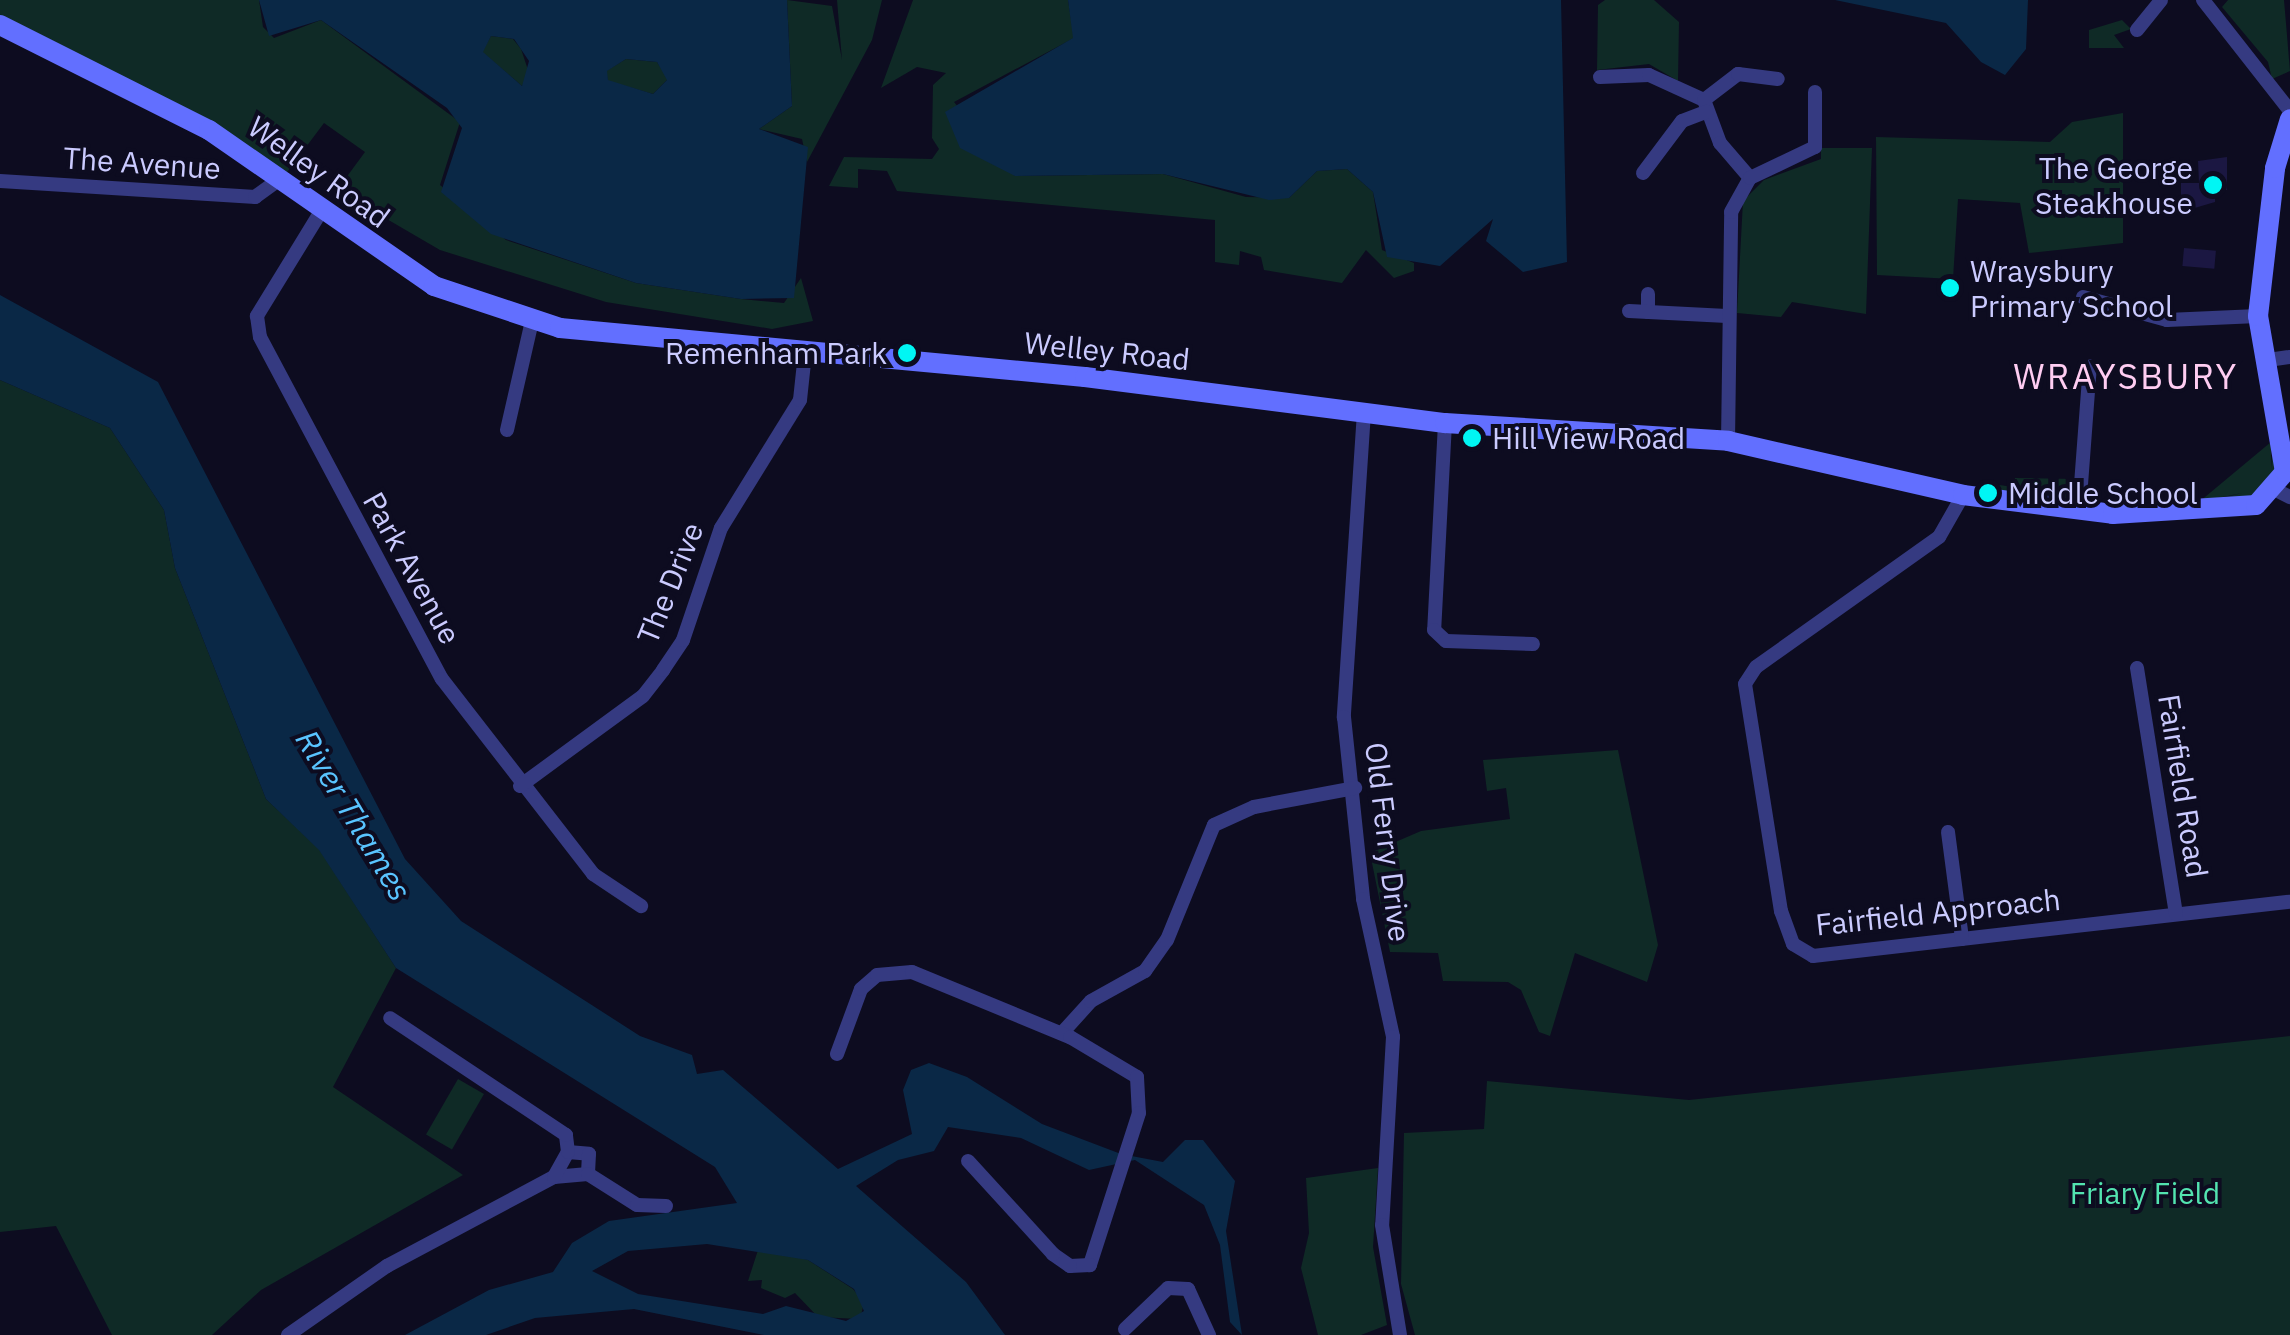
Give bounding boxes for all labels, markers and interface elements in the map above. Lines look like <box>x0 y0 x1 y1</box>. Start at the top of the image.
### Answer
street label: Welley Road <box>241 109 397 235</box>
street label: The Avenue <box>62 140 222 186</box>
place label: The George Steakhouse <box>2035 150 2193 220</box>
marker: The George Steakhouse <box>2202 174 2224 196</box>
place label: Wraysbury Primary School <box>1970 253 2173 324</box>
marker: Wraysbury Primary School <box>1939 277 1961 299</box>
street label: Welley Road <box>1022 324 1192 378</box>
place label: Remenham Park <box>665 335 887 371</box>
marker: Remenham Park <box>896 342 918 364</box>
district label: WRAYSBURY <box>2013 355 2239 397</box>
place label: Hill View Road <box>1492 420 1685 456</box>
marker: Hill View Road <box>1461 427 1483 449</box>
place label: Middle School <box>2008 475 2198 511</box>
marker: Middle School <box>1977 482 1999 504</box>
street label: Park Avenue <box>356 486 468 650</box>
street label: The Drive <box>629 517 711 649</box>
street label: Fairfield Road <box>2151 692 2215 880</box>
water label: River Thames <box>288 723 420 907</box>
street label: Old Ferry Drive <box>1358 740 1418 944</box>
street label: Fairfield Approach <box>1814 881 2062 943</box>
park label: Friary Field <box>2070 1175 2220 1211</box>

